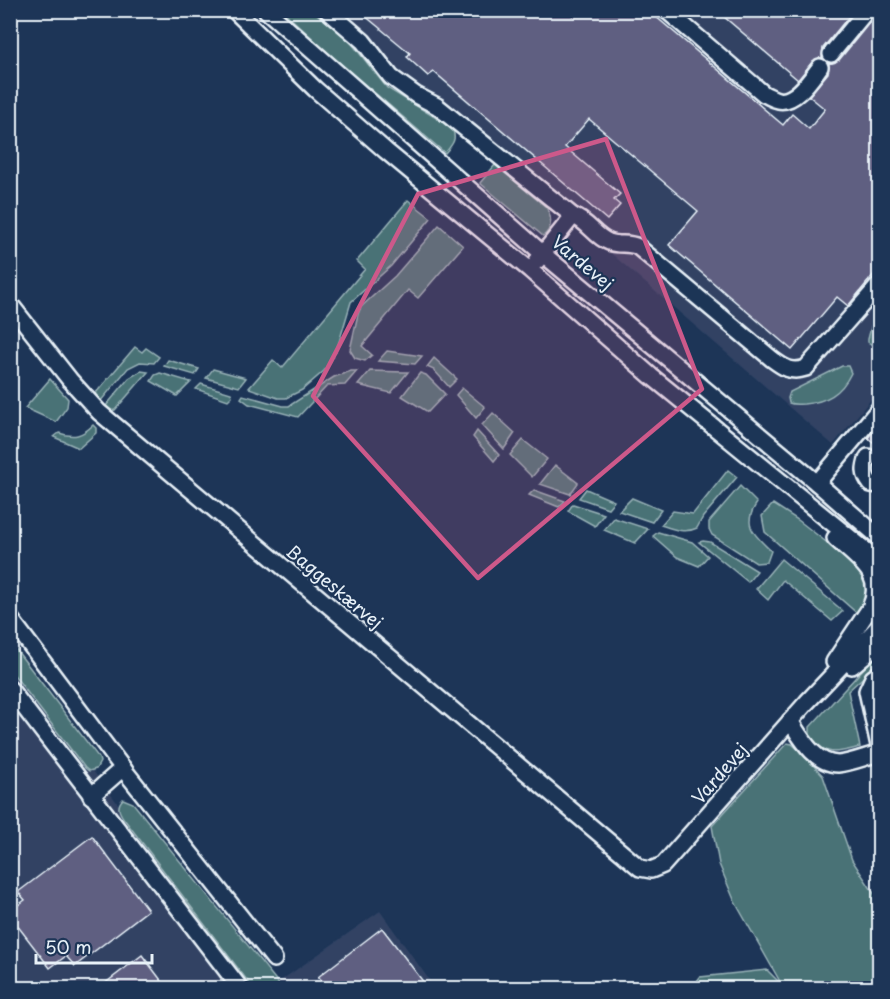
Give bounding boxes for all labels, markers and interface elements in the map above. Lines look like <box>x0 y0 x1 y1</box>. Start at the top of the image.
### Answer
street label: Vardevej <box>546 228 620 296</box>
street label: Baggeskærvej <box>281 537 389 635</box>
street label: Vardevej <box>685 736 753 810</box>
scale bar <box>36 927 152 965</box>
text: 50 m <box>45 933 92 960</box>

